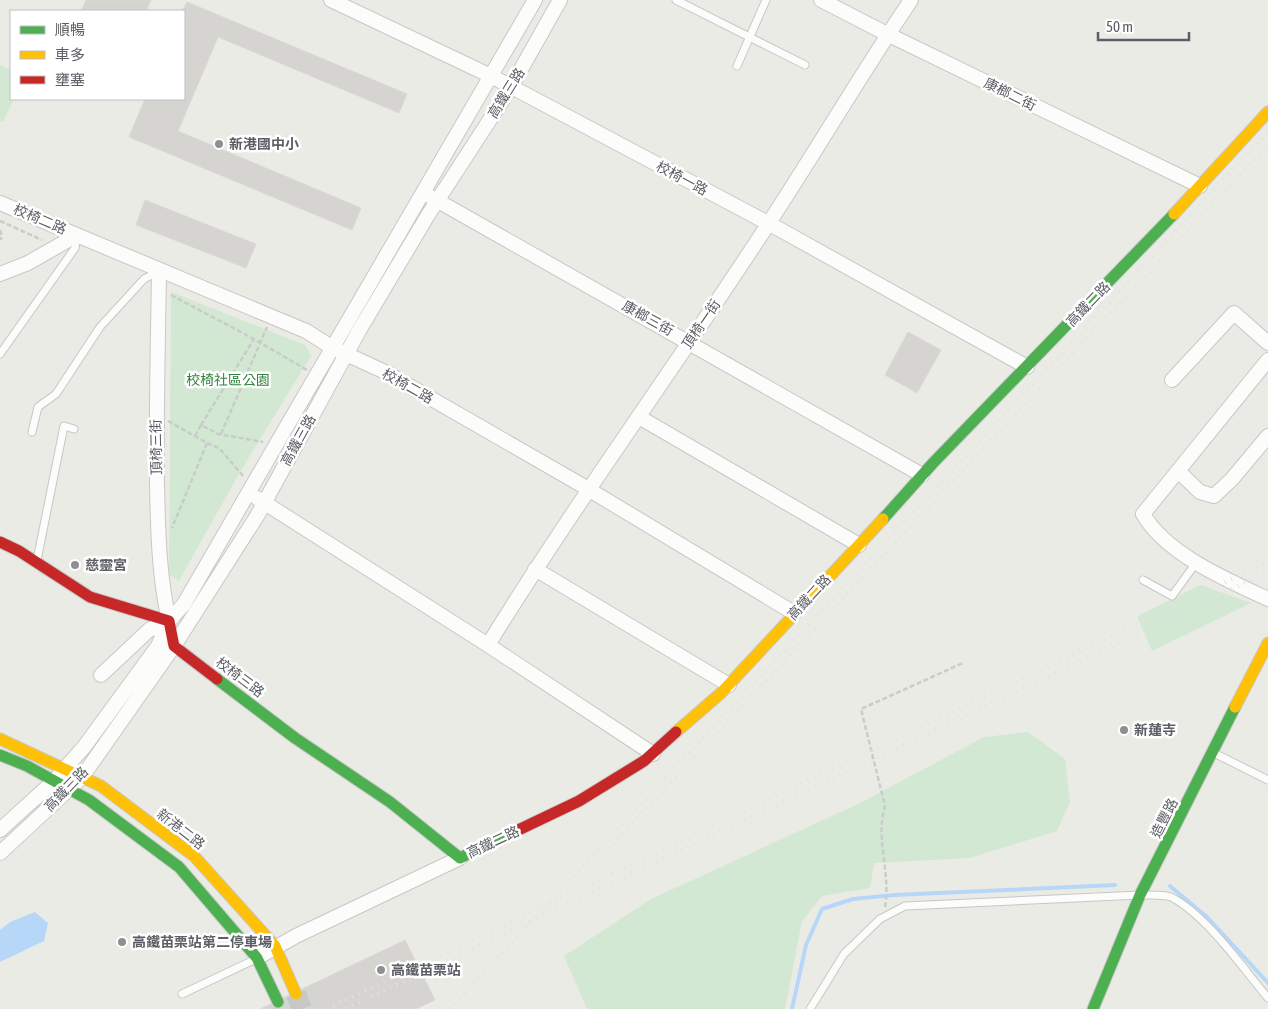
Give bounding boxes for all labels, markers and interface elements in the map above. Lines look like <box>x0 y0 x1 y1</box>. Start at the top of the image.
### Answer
legend <box>10 10 185 100</box>
scale bar <box>1098 10 1189 42</box>
text: 50 m <box>1106 18 1133 35</box>
text: 順暢 <box>55 21 85 38</box>
text: 車多 <box>55 46 85 63</box>
street label: 高鐵三路 <box>484 65 528 121</box>
text: 壅塞 <box>55 71 85 88</box>
street label: 康榔二街 <box>981 75 1039 113</box>
place label: 新港國中小 <box>229 136 299 152</box>
marker: 新港國中小 <box>213 138 225 150</box>
street label: 校椅一路 <box>654 158 710 198</box>
street label: 校椅二路 <box>11 201 69 237</box>
street label: 高鐵二路 <box>1063 278 1113 330</box>
street label: 頂椅一街 <box>679 296 723 352</box>
street label: 康榔三街 <box>620 297 676 339</box>
street label: 校椅二路 <box>380 365 436 407</box>
park label: 校椅社區公園 <box>186 372 270 388</box>
street label: 高鐵三路 <box>277 412 319 468</box>
street label: 頂椅三街 <box>148 419 164 475</box>
place label: 慈靈宮 <box>85 557 127 573</box>
marker: 慈靈宮 <box>69 559 81 571</box>
street label: 高鐵二路 <box>784 571 834 623</box>
street label: 校椅三路 <box>213 654 267 700</box>
place label: 新蓮寺 <box>1134 722 1176 738</box>
marker: 新蓮寺 <box>1118 724 1130 736</box>
street label: 高鐵三路 <box>41 763 91 815</box>
street label: 造豐路 <box>1147 796 1181 840</box>
street label: 新港二路 <box>154 805 208 853</box>
street label: 高鐵二路 <box>464 823 522 861</box>
place label: 高鐵苗栗站第二停車場 <box>132 934 272 950</box>
marker: 高鐵苗栗站第二停車場 <box>116 936 128 948</box>
place label: 高鐵苗栗站 <box>391 962 461 978</box>
marker: 高鐵苗栗站 <box>375 964 387 976</box>

